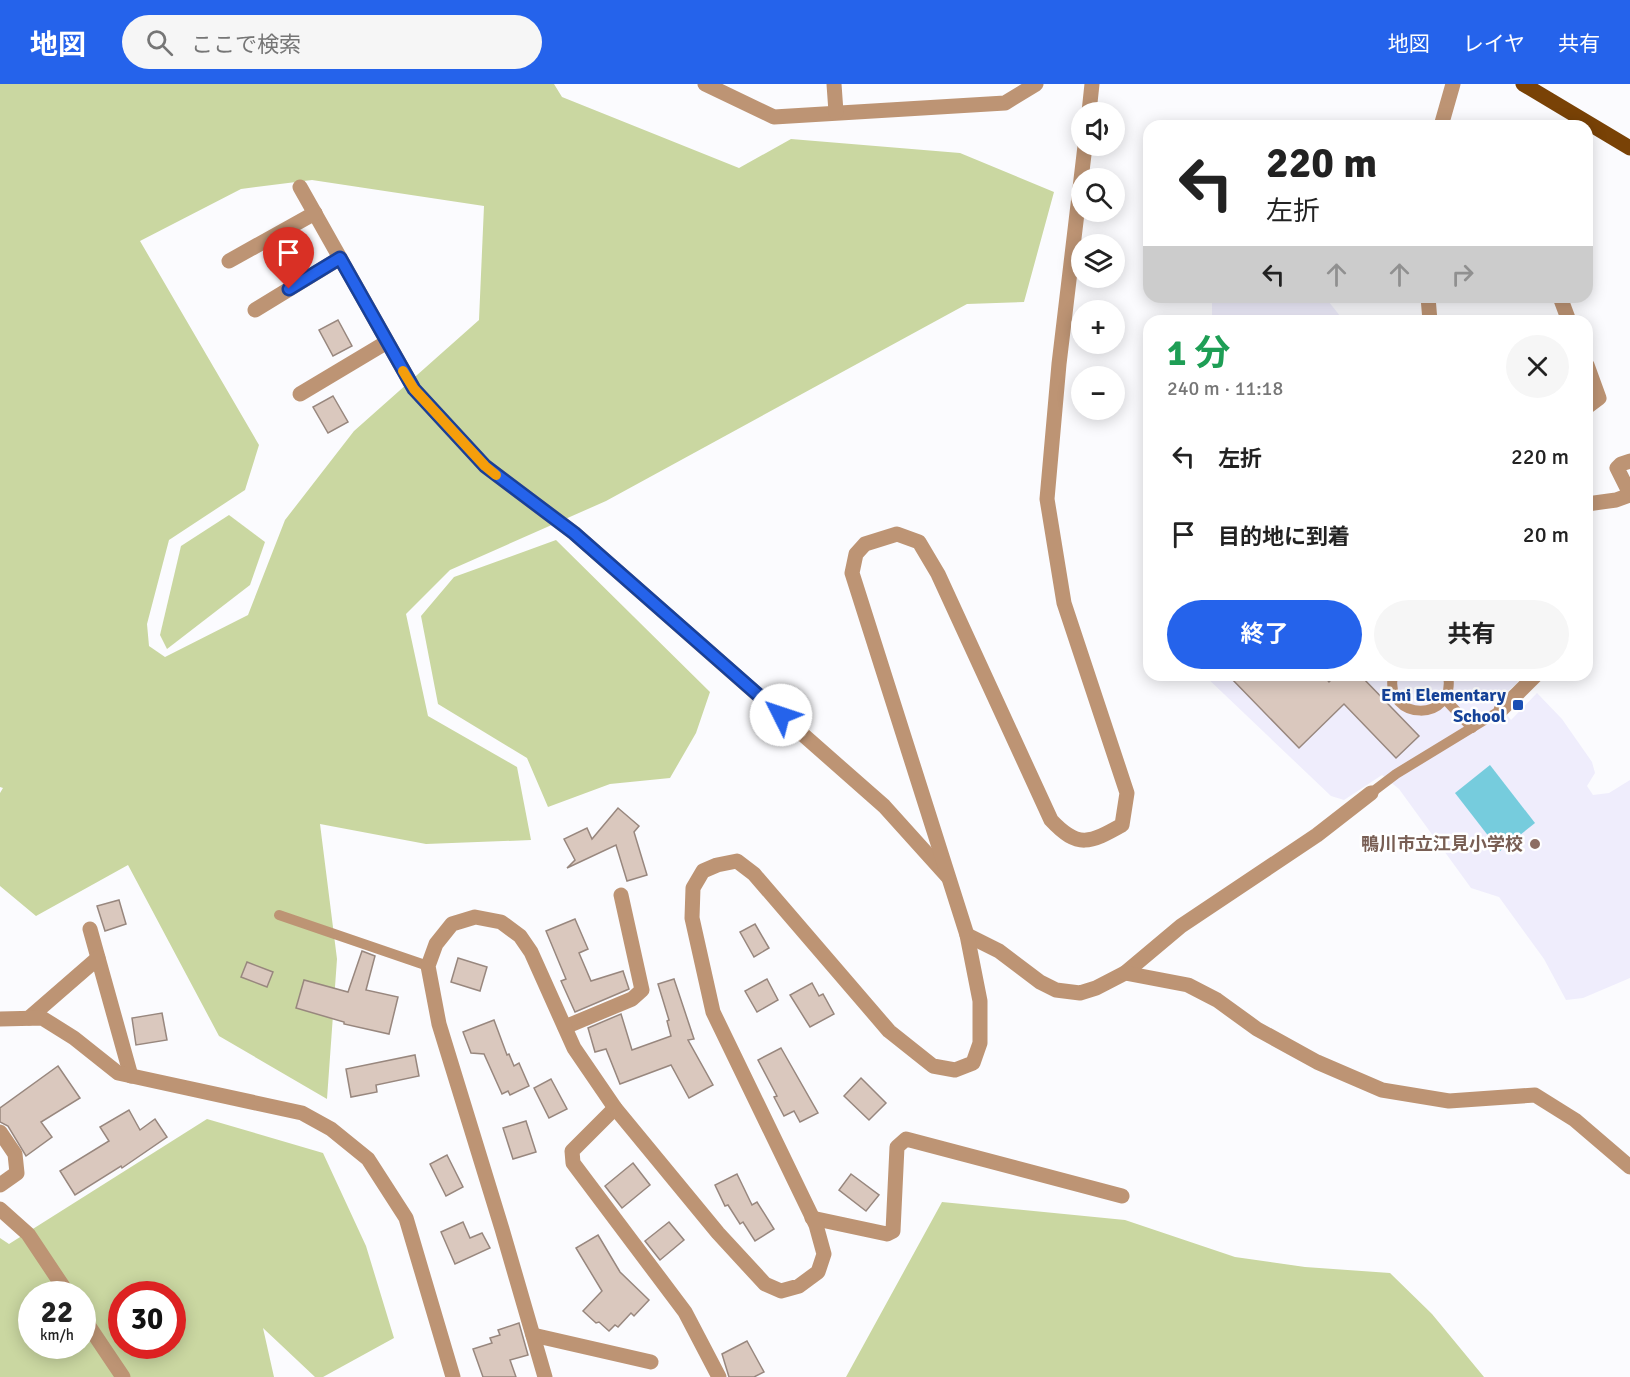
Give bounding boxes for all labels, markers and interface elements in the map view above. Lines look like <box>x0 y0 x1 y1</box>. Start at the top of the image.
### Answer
search box <box>122 15 542 69</box>
icon: search <box>143 26 176 59</box>
text: 地図 <box>30 28 86 62</box>
text: ここで検索 <box>191 31 301 58</box>
text: 地図 <box>1388 31 1430 57</box>
text: レイヤ <box>1463 31 1525 57</box>
text: 共有 <box>1558 31 1600 57</box>
map controls <box>1071 102 1125 420</box>
button: sound <box>1071 102 1125 156</box>
text: 220 m <box>1266 138 1377 189</box>
icon: left <box>1167 144 1245 222</box>
button: search <box>1071 168 1125 222</box>
text: 左折 <box>1266 195 1320 228</box>
pin <box>263 227 314 289</box>
button: layers <box>1071 234 1125 288</box>
icon: arrive <box>272 236 305 269</box>
icon: left <box>1257 258 1290 291</box>
icon: ahead <box>1320 258 1353 291</box>
icon: ahead <box>1383 258 1416 291</box>
icon: right <box>1446 258 1479 291</box>
button: + <box>1071 300 1125 354</box>
text: 1 分 <box>1167 331 1230 376</box>
button: close <box>1506 335 1569 398</box>
button: − <box>1071 366 1125 420</box>
text: 240 m · 11:18 <box>1167 376 1283 401</box>
icon: left <box>1167 440 1200 473</box>
text: 220 m <box>1511 443 1569 470</box>
text: 左折 <box>1218 445 1262 472</box>
icon: arrive <box>1167 518 1200 551</box>
text: 20 m <box>1523 521 1569 548</box>
text: 目的地に到着 <box>1218 523 1350 550</box>
button: 終了 <box>1167 600 1362 669</box>
button: 共有 <box>1374 600 1569 669</box>
position arrow <box>749 683 813 747</box>
place label: Emi Elementary School <box>1381 684 1506 727</box>
marker: Emi Elementary School <box>1511 698 1525 712</box>
place label: 鴨川市立江見小学校 <box>1361 833 1523 855</box>
marker: 鴨川市立江見小学校 <box>1528 837 1542 851</box>
speed limit sign: 30 <box>108 1281 186 1359</box>
text: 22 <box>41 1294 73 1331</box>
text: km/h <box>40 1326 74 1344</box>

